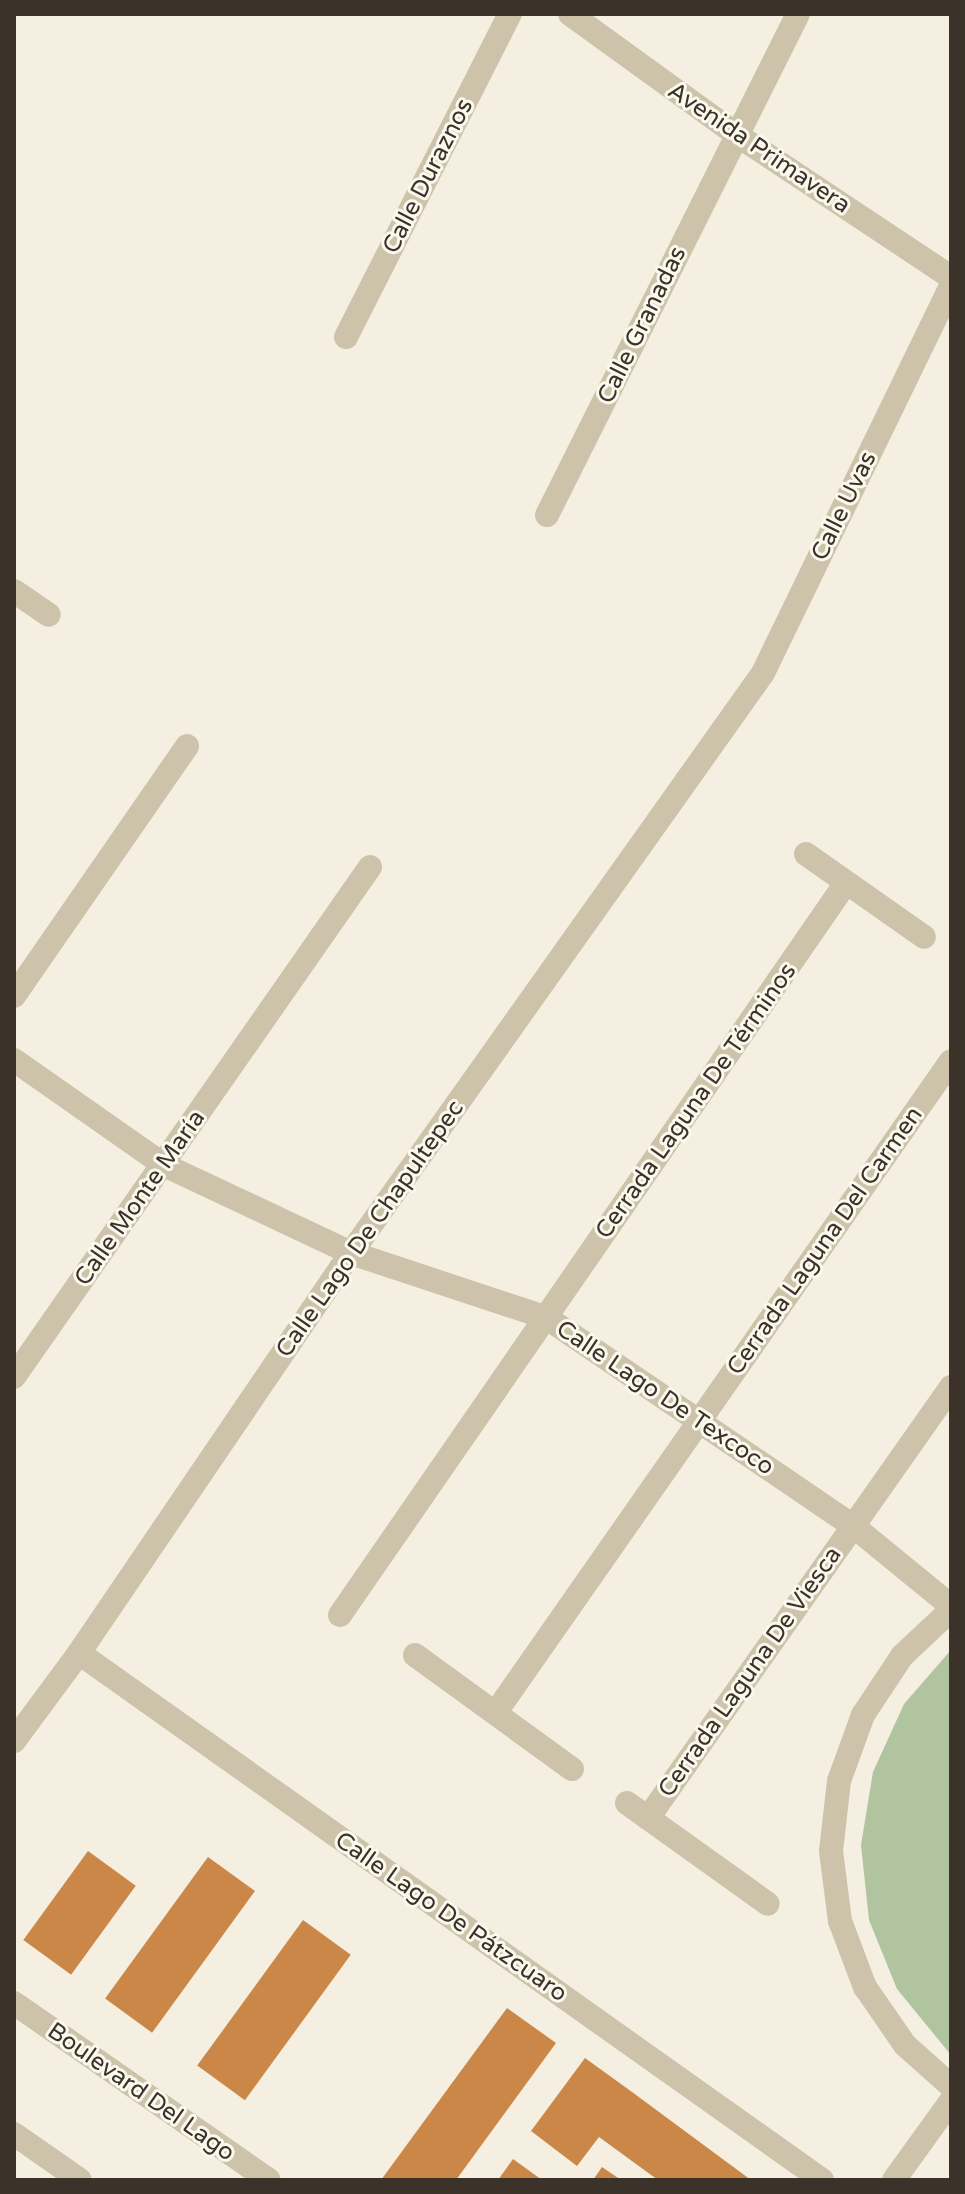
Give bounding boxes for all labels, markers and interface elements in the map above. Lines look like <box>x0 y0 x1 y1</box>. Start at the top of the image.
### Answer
street label: Avenida Primavera <box>662 76 856 220</box>
street label: Calle Duraznos <box>377 94 479 258</box>
street label: Calle Granadas <box>592 242 692 408</box>
street label: Calle Uvas <box>805 447 883 565</box>
street label: Cerrada Laguna De Términos <box>590 958 802 1244</box>
street label: Calle Lago De Chapultepec <box>270 1095 470 1363</box>
street label: Cerrada Laguna Del Carmen <box>721 1101 929 1381</box>
street label: Calle Monte María <box>69 1105 211 1291</box>
street label: Calle Lago De Texcoco <box>551 1314 779 1482</box>
street label: Cerrada Laguna De Viesca <box>652 1541 848 1803</box>
street label: Calle Lago De Pátzcuaro <box>329 1826 573 2008</box>
street label: Boulevard Del Lago <box>42 2017 240 2167</box>

